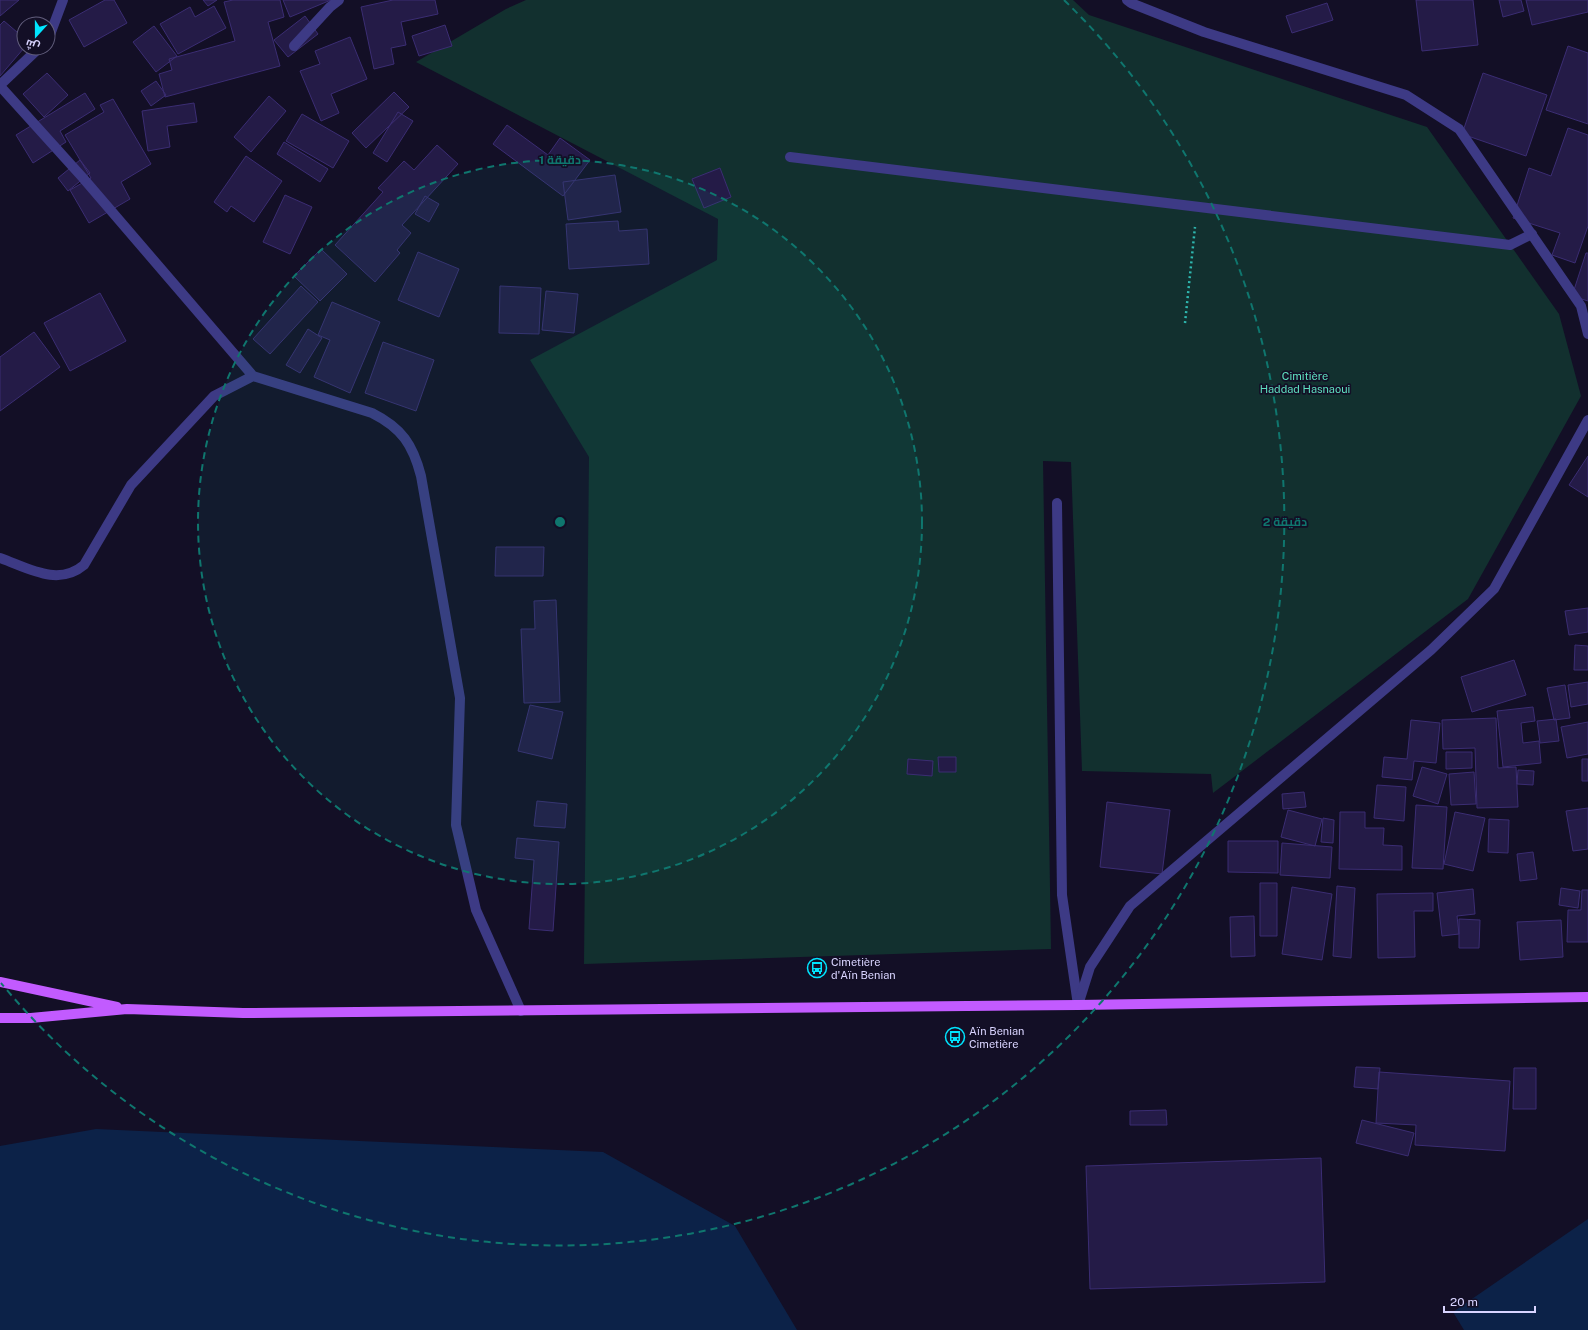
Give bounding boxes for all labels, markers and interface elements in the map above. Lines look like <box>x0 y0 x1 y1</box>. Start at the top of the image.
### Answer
north arrow <box>16 16 56 56</box>
text: ش <box>24 36 42 53</box>
text: 1 دقيقة <box>539 153 581 167</box>
park label: Cimitière Haddad Hasnaoui <box>1260 370 1350 395</box>
centre of rings <box>553 515 567 529</box>
text: 2 دقيقة <box>1263 515 1307 529</box>
place label: Cimetière d'Aïn Benian <box>831 956 896 981</box>
bus stop icon: Cimetière d'Aïn Benian <box>806 957 828 979</box>
place label: Aïn Benian Cimetière <box>969 1025 1024 1050</box>
bus stop icon: Aïn Benian Cimetière <box>944 1026 966 1048</box>
scale bar <box>1444 1288 1535 1314</box>
text: 20 m <box>1450 1295 1478 1309</box>

